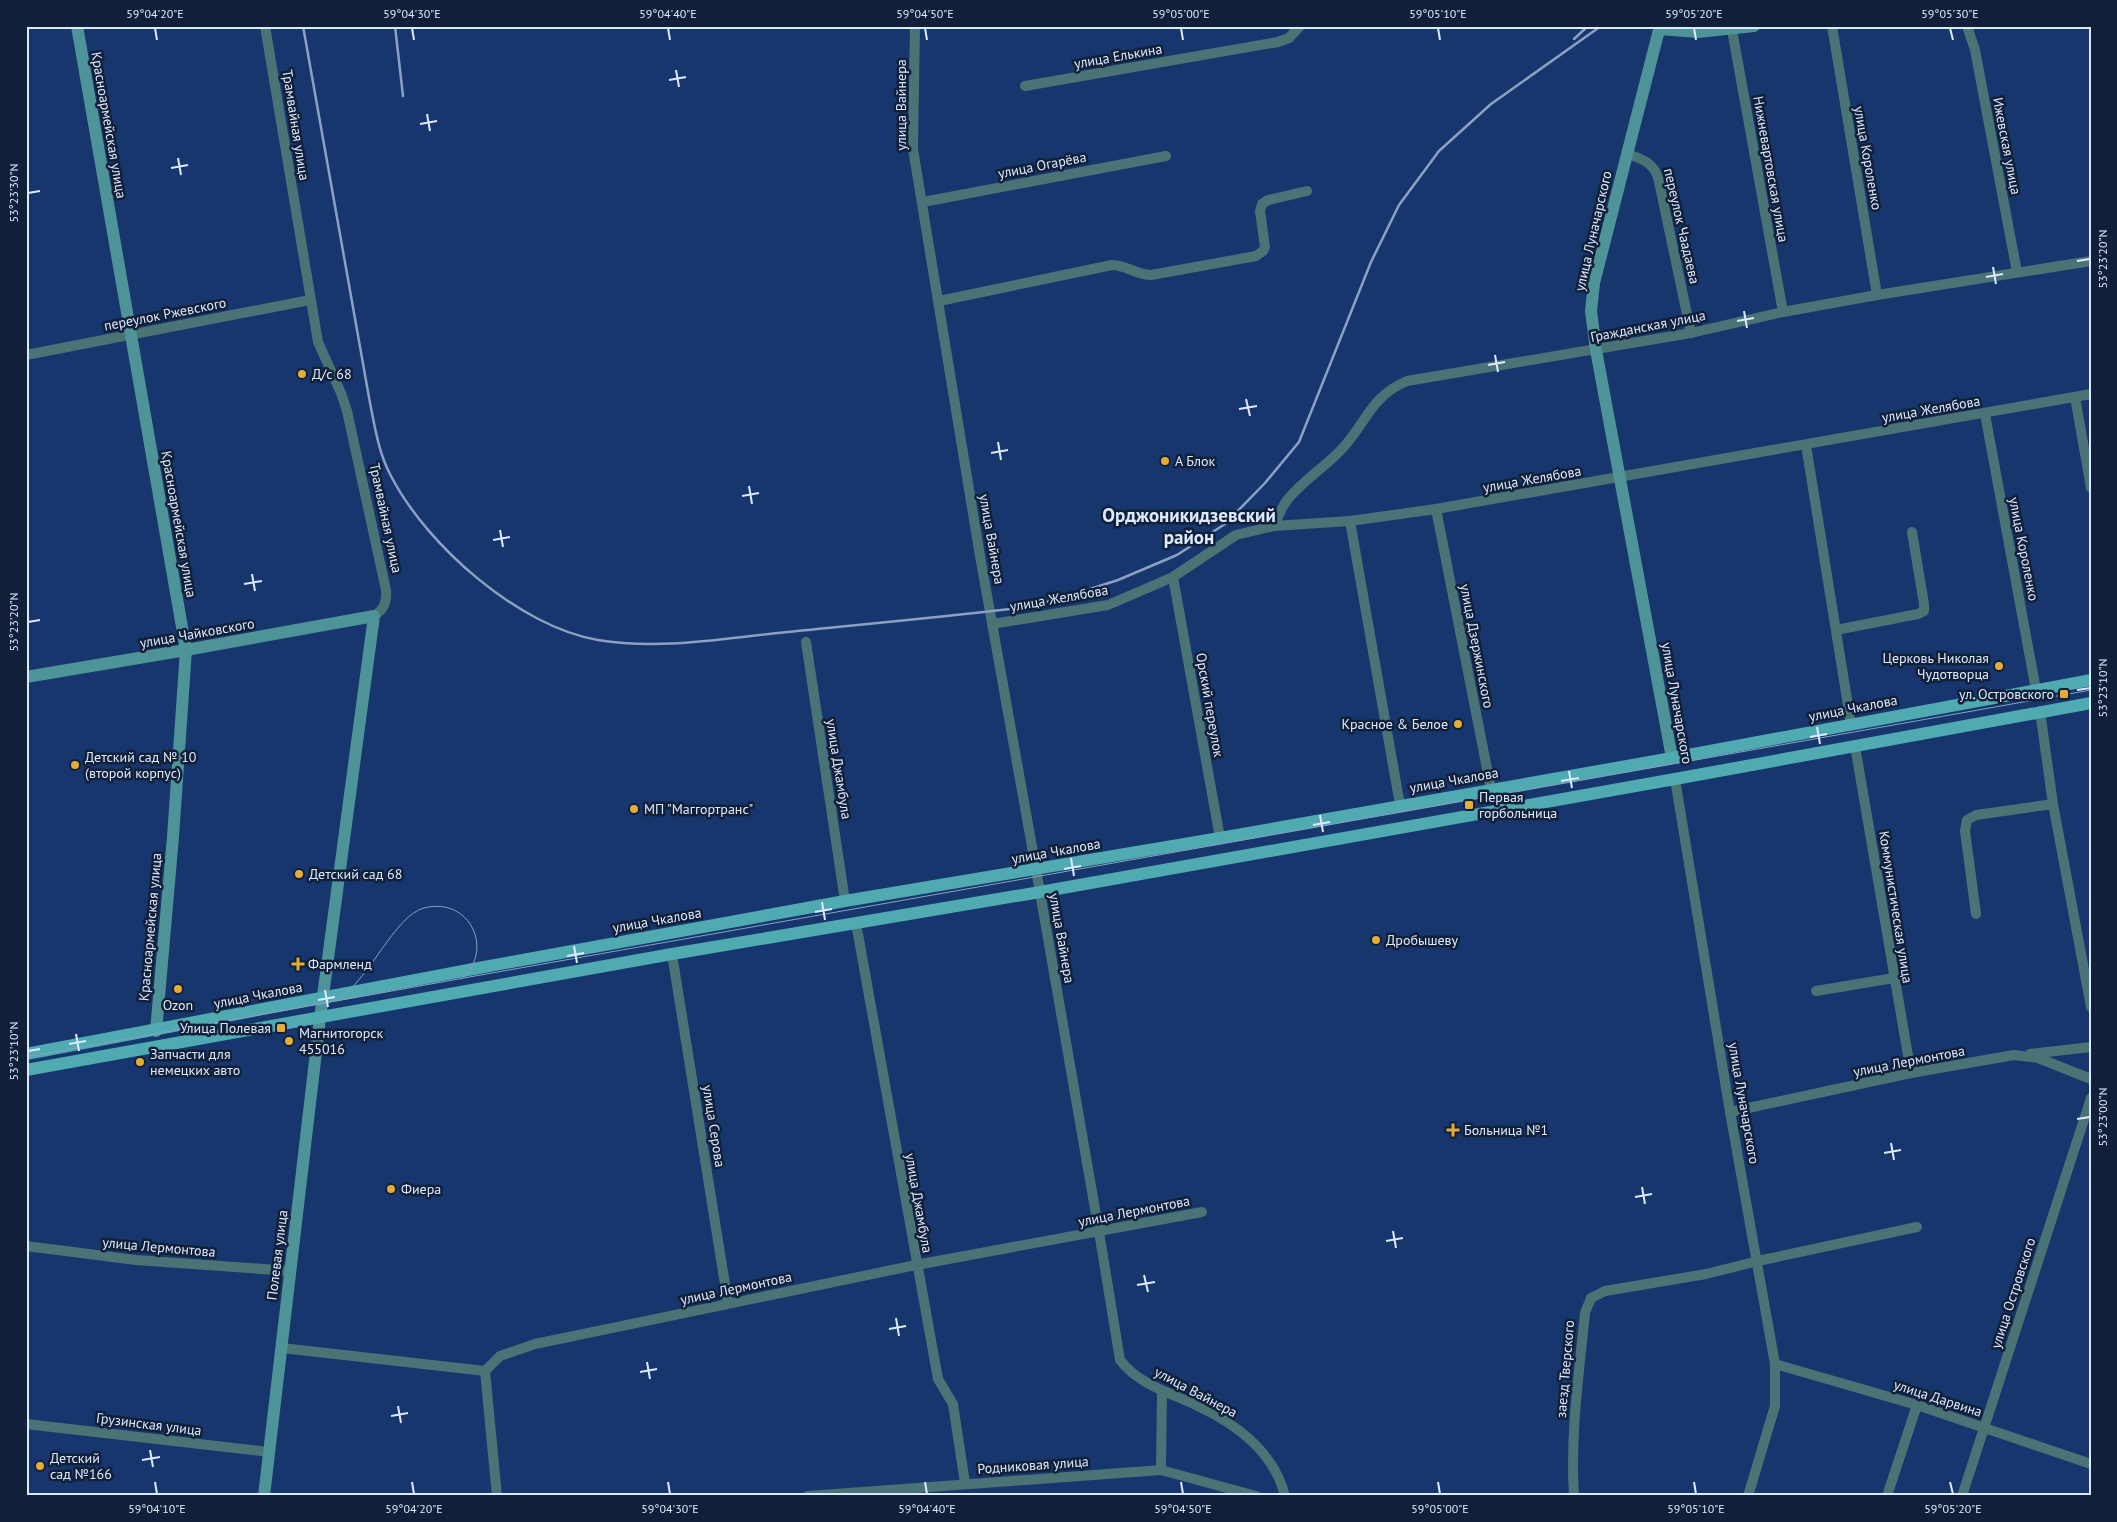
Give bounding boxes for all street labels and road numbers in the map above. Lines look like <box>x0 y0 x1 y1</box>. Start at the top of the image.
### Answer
street label: улица Елькина <box>1072 39 1164 73</box>
street label: Красноармейская улица <box>87 50 131 200</box>
street label: улица Вайнера <box>892 59 910 151</box>
street label: Трамвайная улица <box>278 68 314 182</box>
street label: Нижневартовская улица <box>1749 95 1793 244</box>
street label: Ижевская улица <box>1989 96 2025 196</box>
street label: улица Короленко <box>1850 105 1886 211</box>
street label: улица Огарёва <box>996 148 1088 182</box>
street label: переулок Чаадаева <box>1660 166 1704 286</box>
street label: улица Луначарского <box>1570 169 1616 293</box>
street label: переулок Ржевского <box>102 293 228 335</box>
street label: Гражданская улица <box>1589 306 1707 346</box>
street label: улица Желябова <box>1880 391 1982 427</box>
street label: Красноармейская улица <box>157 449 201 599</box>
street label: Трамвайная улица <box>366 461 406 575</box>
street label: улица Желябова <box>1481 461 1583 497</box>
street label: улица Вайнера <box>975 492 1009 586</box>
street label: улица Короленко <box>2005 496 2043 602</box>
street label: улица Желябова <box>1008 580 1110 616</box>
street label: улица Дзержинского <box>1456 582 1498 710</box>
street label: улица Чайковского <box>138 614 256 652</box>
street label: улица Луначарского <box>1657 641 1697 765</box>
street label: Орский переулок <box>1192 651 1228 759</box>
street label: улица Чкалова <box>1807 691 1899 725</box>
street label: улица Джамбула <box>822 718 856 820</box>
street label: улица Чкалова <box>1408 763 1500 797</box>
street label: Коммунистическая улица <box>1875 830 1917 985</box>
street label: улица Чкалова <box>1010 834 1102 868</box>
street label: Красноармейская улица <box>135 852 165 1002</box>
street label: улица Вайнера <box>1045 891 1079 985</box>
street label: улица Чкалова <box>611 903 703 937</box>
street label: улица Чкалова <box>212 978 304 1012</box>
street label: улица Луначарского <box>1724 1041 1764 1165</box>
street label: улица Лермонтова <box>1852 1041 1966 1081</box>
street label: улица Серова <box>699 1084 729 1168</box>
street label: улица Джамбула <box>901 1152 937 1254</box>
street label: улица Лермонтова <box>1077 1191 1191 1231</box>
street label: Полевая улица <box>263 1209 291 1301</box>
street label: улица Лермонтова <box>102 1233 216 1261</box>
street label: улица Островского <box>1987 1235 2039 1351</box>
street label: улица Лермонтова <box>679 1267 793 1309</box>
street label: заезд Тверского <box>1552 1319 1578 1419</box>
street label: улица Вайнера <box>1151 1363 1241 1421</box>
street label: улица Дарвина <box>1891 1375 1985 1421</box>
street label: Грузинская улица <box>95 1409 203 1439</box>
street label: Родниковая улица <box>977 1452 1089 1478</box>

